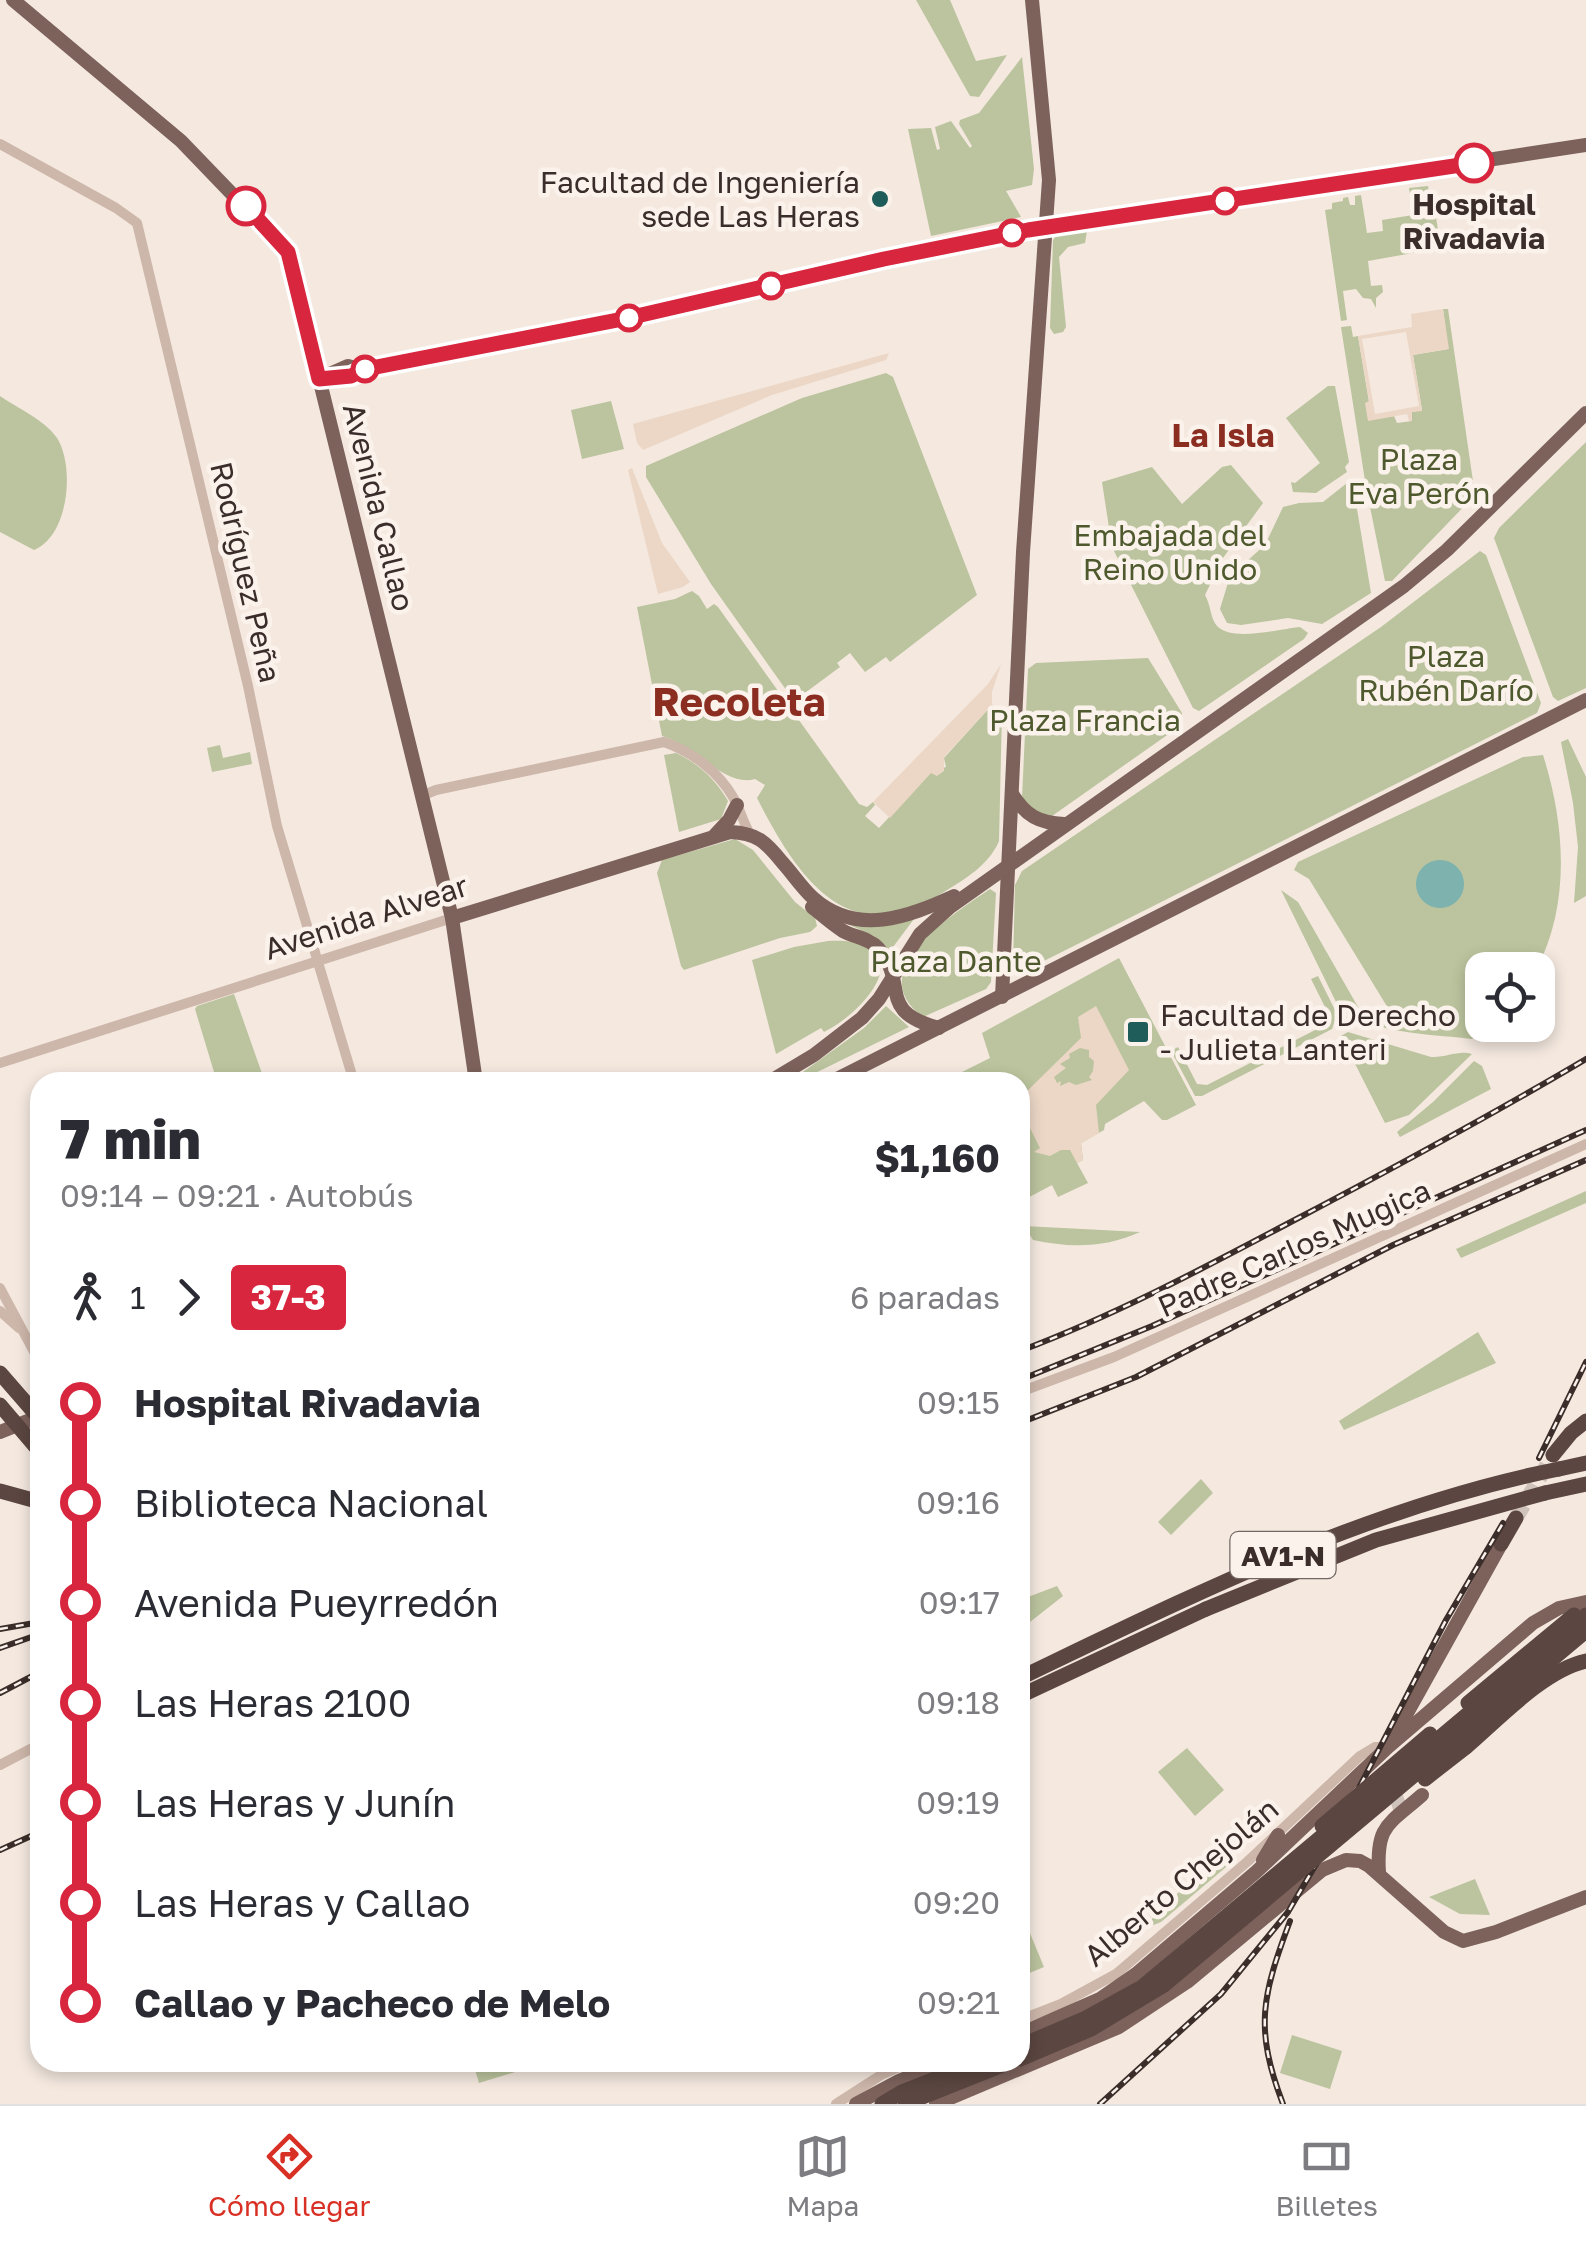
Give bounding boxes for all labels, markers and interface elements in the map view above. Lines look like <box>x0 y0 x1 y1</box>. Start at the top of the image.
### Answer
marker: Hospital Rivadavia <box>1455 144 1493 182</box>
place label: Facultad de Ingeniería sede Las Heras <box>540 164 860 234</box>
place label: Hospital Rivadavia <box>1403 186 1545 256</box>
unlabelled marker <box>227 187 265 225</box>
marker: Facultad de Ingeniería sede Las Heras <box>869 188 891 210</box>
unlabelled marker <box>1212 188 1238 214</box>
unlabelled marker <box>999 220 1025 246</box>
unlabelled marker <box>758 273 784 299</box>
unlabelled marker <box>616 305 642 331</box>
unlabelled marker <box>352 356 378 382</box>
street label: Avenida Callao <box>336 399 422 615</box>
district label: La Isla <box>1171 416 1275 454</box>
park label: Plaza Eva Perón <box>1348 441 1490 511</box>
street label: Rodríguez Peña <box>203 458 289 686</box>
park label: Embajada del Reino Unido <box>1073 517 1267 587</box>
park label: Plaza Rubén Darío <box>1358 638 1534 708</box>
district label: Recoleta <box>652 677 826 725</box>
park label: Plaza Francia <box>989 702 1181 738</box>
street label: Avenida Alvear <box>260 867 473 967</box>
park label: Plaza Dante <box>870 943 1042 979</box>
map controls <box>1465 952 1555 1042</box>
button: locate <box>1465 952 1555 1042</box>
place label: Facultad de Derecho - Julieta Lanteri <box>1160 997 1456 1067</box>
marker: Facultad de Derecho - Julieta Lanteri <box>1125 1019 1151 1045</box>
text: 7 min <box>60 1105 201 1171</box>
text: $1,160 <box>874 1135 1000 1180</box>
street label: Padre Carlos Mugica <box>1152 1172 1436 1324</box>
text: 09:14 – 09:21 · Autobús <box>60 1176 413 1214</box>
icon: walk <box>60 1270 115 1325</box>
icon: forward <box>161 1270 216 1325</box>
text: 37-3 <box>251 1276 326 1318</box>
text: 1 <box>130 1278 146 1316</box>
text: 6 paradas <box>850 1278 1000 1316</box>
text: Hospital Rivadavia <box>134 1380 481 1425</box>
text: 09:15 <box>917 1383 1000 1421</box>
text: Biblioteca Nacional <box>134 1480 488 1525</box>
text: 09:16 <box>916 1483 1000 1521</box>
road number: AV1-N <box>1230 1532 1336 1578</box>
text: Avenida Pueyrredón <box>134 1580 499 1625</box>
text: 09:17 <box>919 1583 1000 1621</box>
text: Las Heras 2100 <box>134 1680 411 1725</box>
text: 09:18 <box>916 1683 1000 1721</box>
text: Las Heras y Junín <box>134 1780 455 1825</box>
text: 09:19 <box>916 1783 1000 1821</box>
street label: Alberto Chejolán <box>1077 1790 1285 1974</box>
text: Las Heras y Callao <box>134 1880 470 1925</box>
text: 09:20 <box>913 1883 1000 1921</box>
text: Callao y Pacheco de Melo <box>134 1980 610 2025</box>
text: 09:21 <box>917 1983 1000 2021</box>
tab: Cómo llegar <box>208 2129 370 2222</box>
tab: Mapa <box>786 2129 859 2222</box>
tab: Billetes <box>1275 2129 1378 2222</box>

